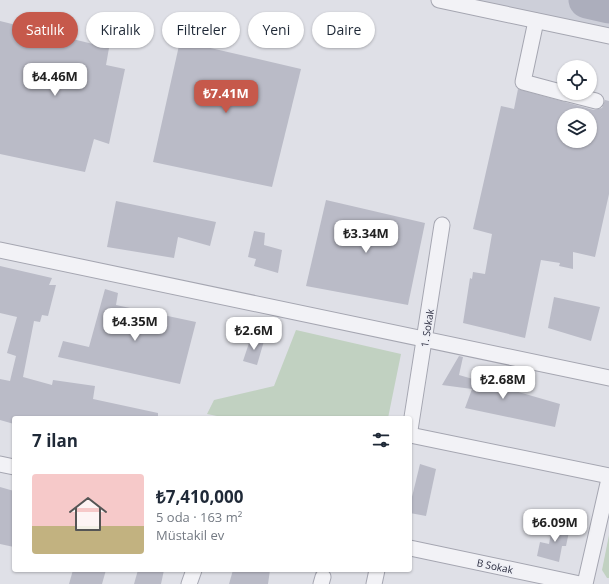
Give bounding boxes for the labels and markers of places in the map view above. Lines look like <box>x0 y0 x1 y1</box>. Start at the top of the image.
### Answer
pin: ₺4.46M <box>22 63 88 97</box>
pin: ₺7.41M <box>193 80 259 114</box>
pin: ₺3.34M <box>333 220 399 254</box>
pin: ₺4.35M <box>102 308 168 342</box>
pin: ₺2.6M <box>226 317 282 351</box>
pin: ₺2.68M <box>470 366 536 400</box>
pin: ₺6.09M <box>522 509 588 543</box>

